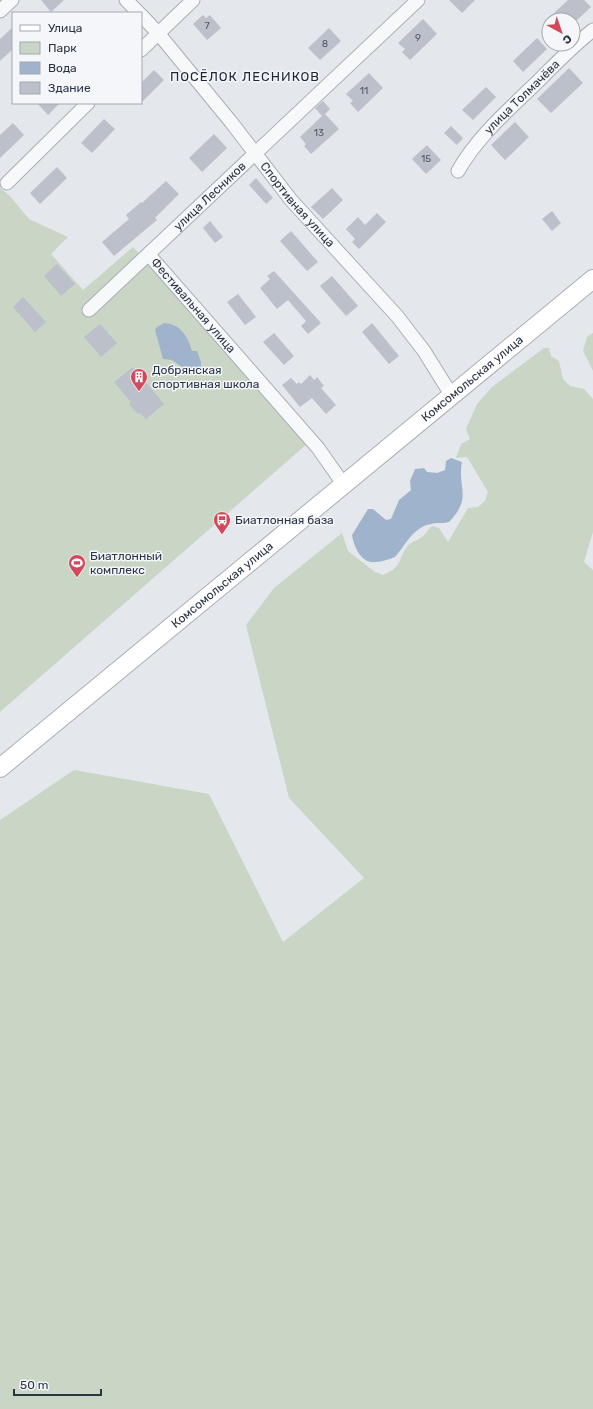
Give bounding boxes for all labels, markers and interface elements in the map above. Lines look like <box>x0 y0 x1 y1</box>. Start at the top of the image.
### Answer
legend <box>12 12 142 104</box>
north arrow <box>541 12 581 52</box>
house number: 7 <box>204 20 210 32</box>
text: Улица <box>48 21 82 35</box>
house number: 9 <box>415 32 421 44</box>
text: С <box>560 32 574 47</box>
house number: 8 <box>322 38 328 50</box>
text: Парк <box>48 41 77 55</box>
street label: улица Толмачёва <box>481 57 562 137</box>
text: Вода <box>48 61 77 75</box>
district label: ПОСЁЛОК ЛЕСНИКОВ <box>170 68 320 84</box>
text: Здание <box>48 81 91 95</box>
house number: 11 <box>360 85 368 97</box>
house number: 13 <box>314 127 324 139</box>
house number: 15 <box>421 153 431 165</box>
street label: улица Лесников <box>171 159 249 233</box>
street label: Спортивная улица <box>257 159 338 250</box>
street label: Фестивальная улица <box>148 255 238 356</box>
street label: Комсомольская улица <box>418 333 526 425</box>
place label: Добрянская спортивная школа <box>152 363 259 391</box>
building icon: Добрянская спортивная школа <box>129 367 149 392</box>
bus stop icon: Биатлонная база <box>212 510 232 535</box>
place label: Биатлонная база <box>235 513 334 527</box>
street label: Комсомольская улица <box>169 539 276 631</box>
place label: Биатлонный комплекс <box>90 549 162 577</box>
sports icon: Биатлонный комплекс <box>67 553 87 578</box>
scale bar <box>14 1371 101 1397</box>
text: 50 m <box>20 1378 48 1392</box>

